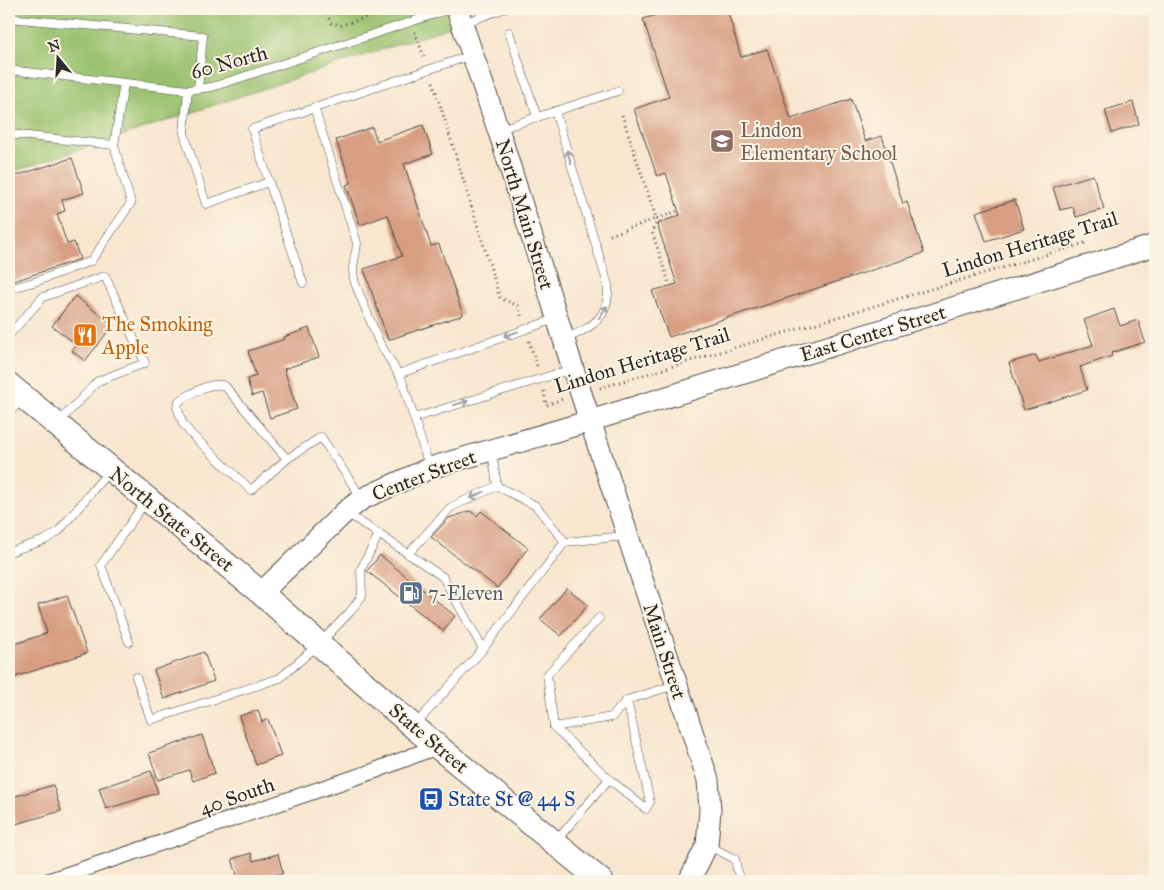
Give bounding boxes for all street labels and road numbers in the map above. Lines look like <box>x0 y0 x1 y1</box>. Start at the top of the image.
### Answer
street label: 60 North <box>188 40 270 84</box>
street label: North Main Street <box>491 136 559 292</box>
street label: Lindon Heritage Trail <box>939 206 1122 283</box>
street label: East Center Street <box>797 299 949 367</box>
street label: Lindon Heritage Trail <box>551 322 734 399</box>
street label: Center Street <box>369 444 479 506</box>
street label: North State Street <box>105 461 239 577</box>
street label: Main Street <box>638 600 692 702</box>
street label: State Street <box>384 698 474 778</box>
street label: 40 South <box>196 772 278 820</box>

